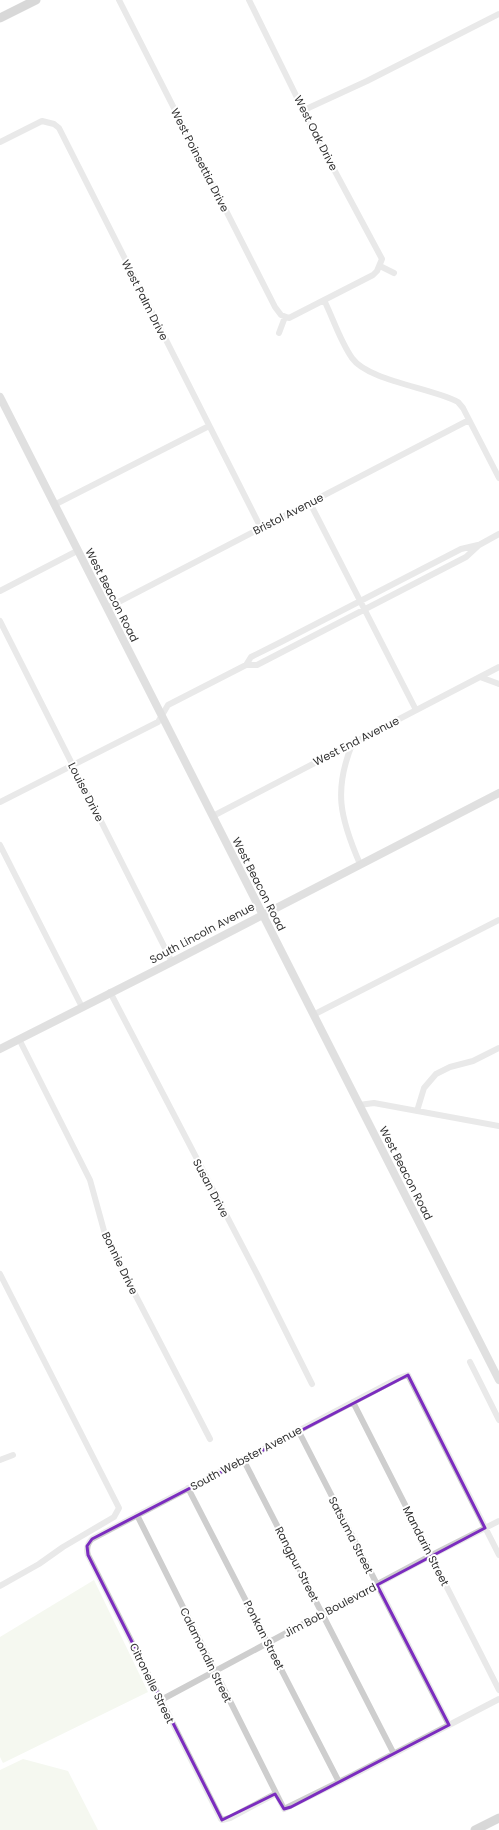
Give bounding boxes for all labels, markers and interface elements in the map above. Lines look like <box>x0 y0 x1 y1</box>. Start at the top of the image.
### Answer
street label: West Oak Drive <box>290 93 342 174</box>
street label: West Poinsettia Drive <box>167 105 233 215</box>
street label: West Palm Drive <box>118 257 172 343</box>
street label: Bristol Avenue <box>250 489 326 539</box>
street label: West Beacon Road <box>81 545 143 645</box>
street label: West End Avenue <box>310 712 402 770</box>
street label: Louise Drive <box>64 760 108 825</box>
street label: West Beacon Road <box>228 834 290 934</box>
street label: South Lincoln Avenue <box>147 898 257 967</box>
street label: West Beacon Road <box>375 1123 437 1223</box>
street label: Susan Drive <box>189 1156 233 1220</box>
street label: Bonnie Drive <box>98 1229 142 1297</box>
street label: South Webster Avenue <box>187 1422 305 1494</box>
street label: Satsuma Street <box>325 1494 377 1576</box>
street label: Mandarin Street <box>399 1503 453 1589</box>
street label: Rangpur Street <box>271 1524 323 1604</box>
street label: Jim Bob Boulevard <box>281 1579 379 1641</box>
street label: Ponkan Street <box>240 1598 288 1672</box>
street label: Calamondin Street <box>176 1605 236 1705</box>
street label: Citronelle Street <box>126 1640 178 1726</box>

